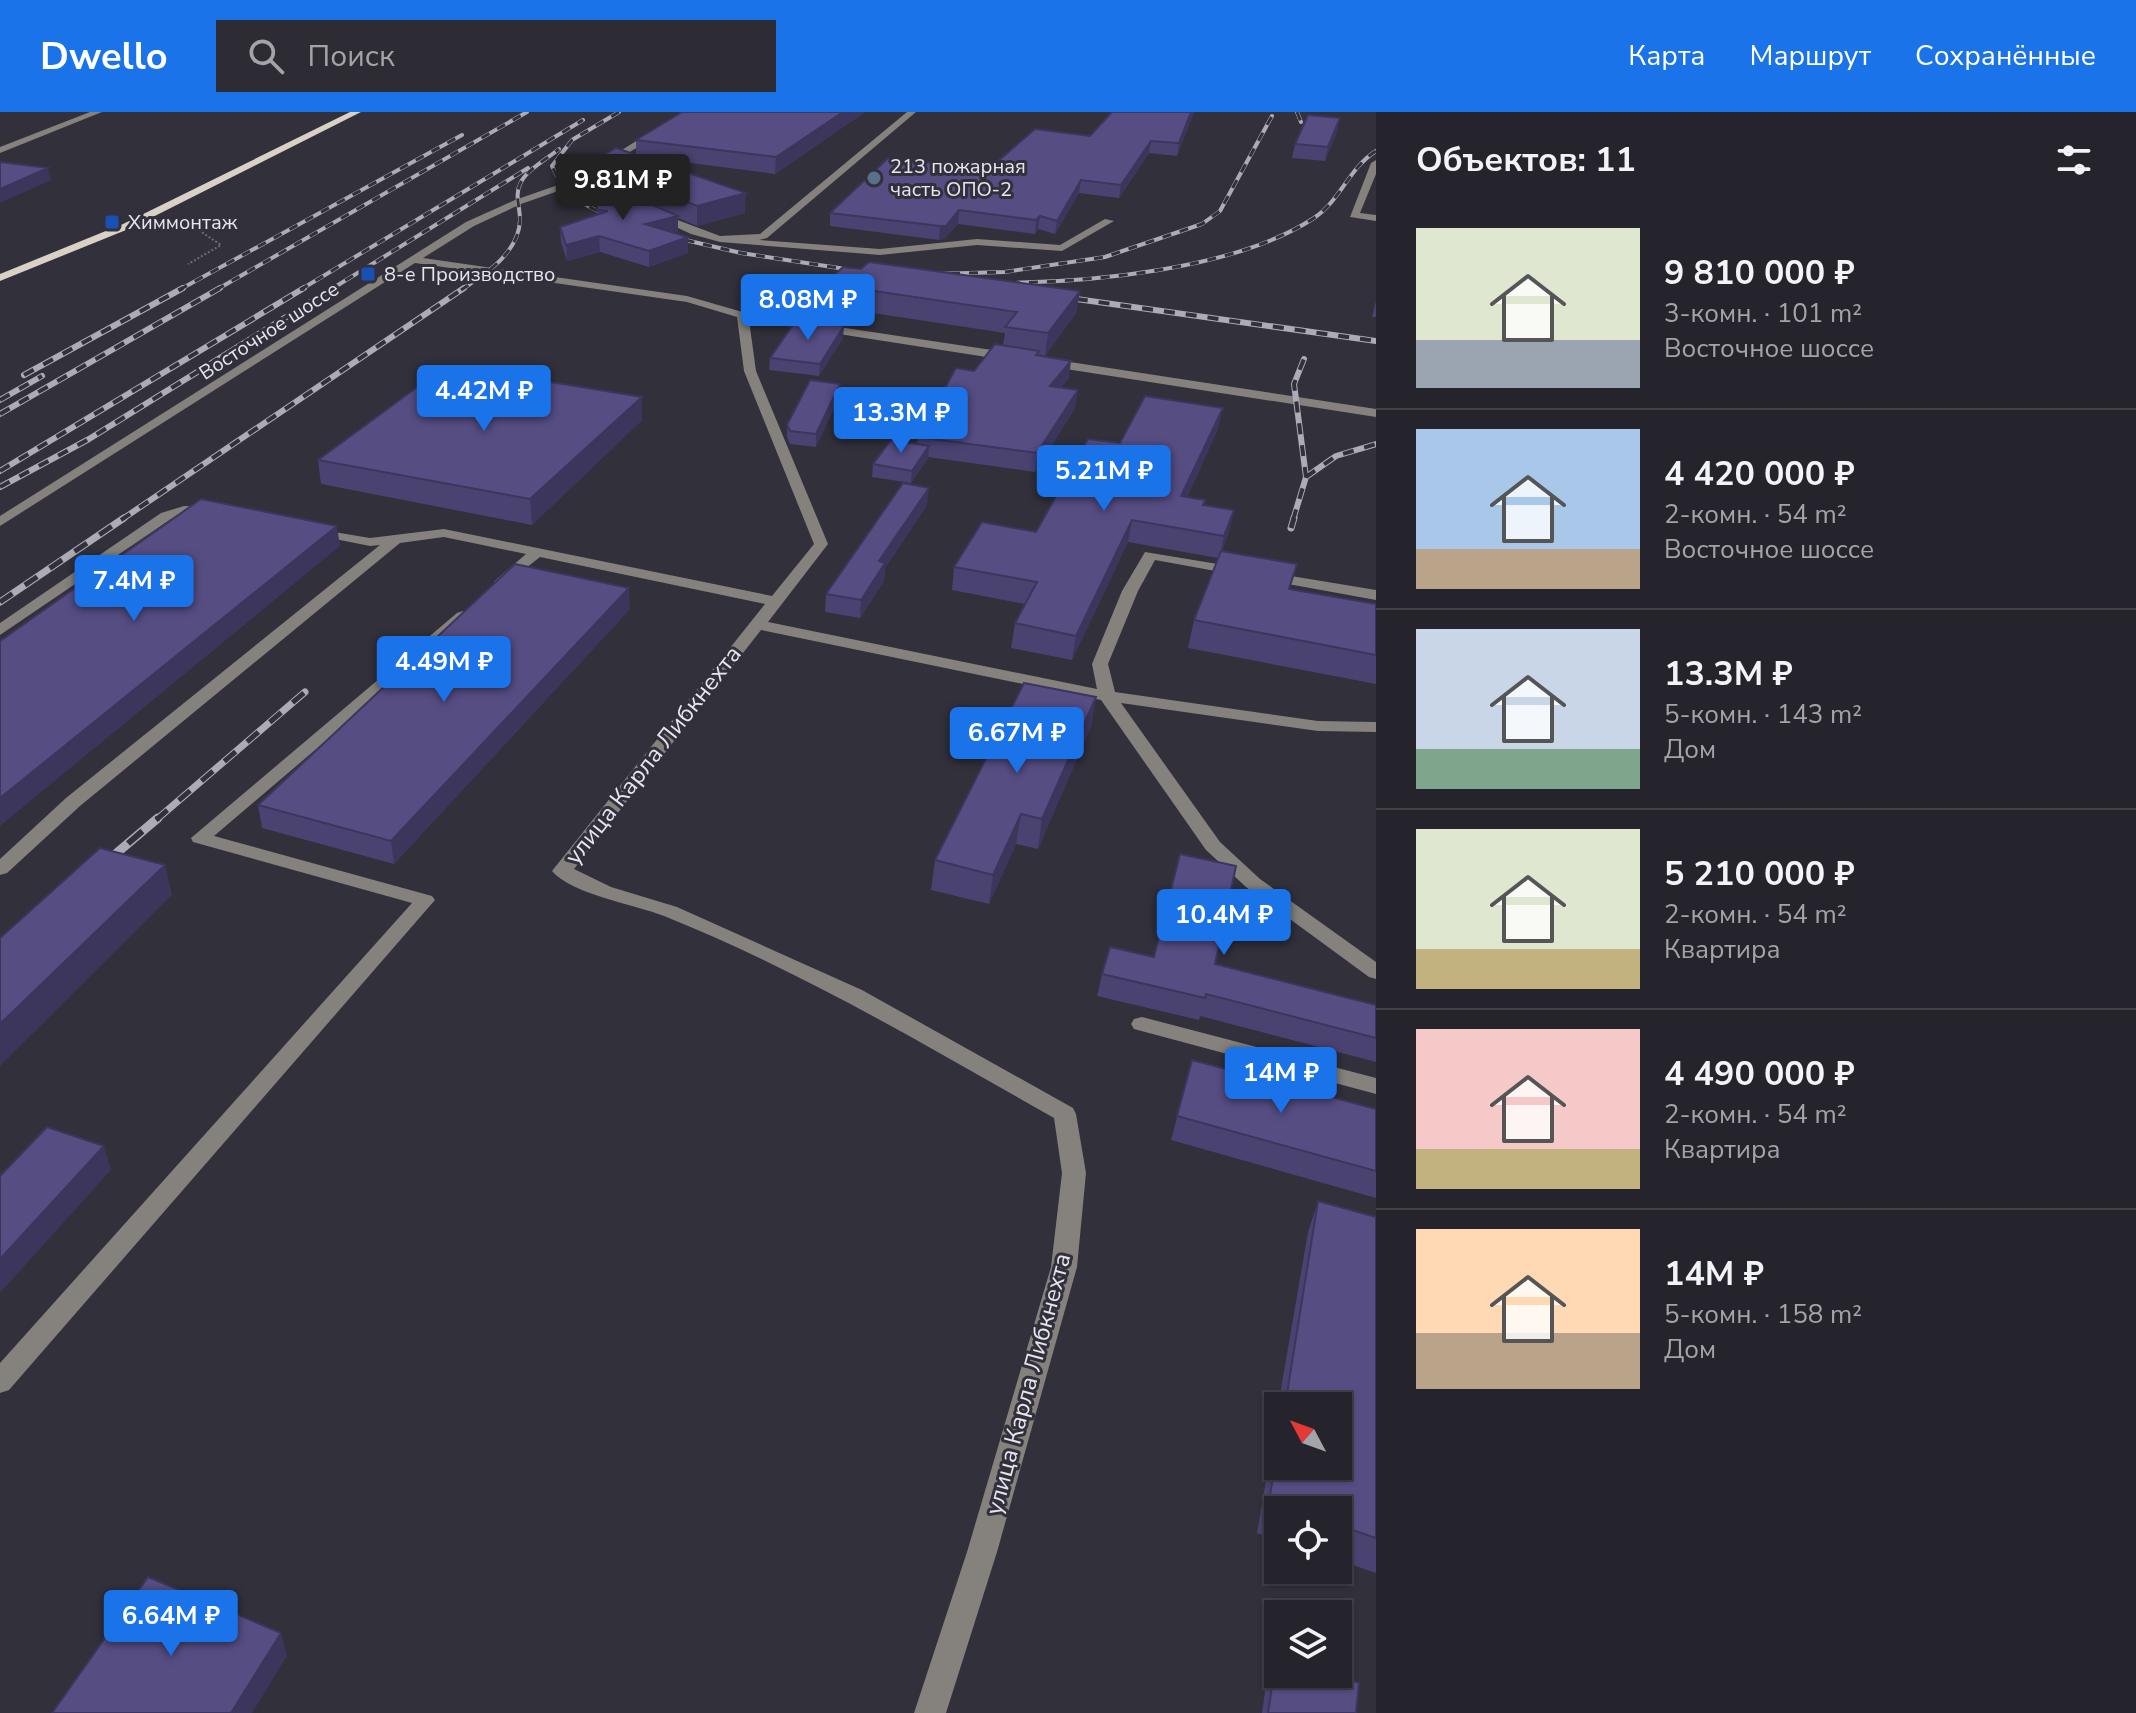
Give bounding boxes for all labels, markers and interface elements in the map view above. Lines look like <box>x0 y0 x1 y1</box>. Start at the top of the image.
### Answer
search box <box>216 20 776 92</box>
text: Dwello <box>40 31 168 82</box>
icon: search <box>244 34 288 78</box>
text: Поиск <box>308 36 395 77</box>
text: Карта <box>1628 37 1705 75</box>
text: Маршрут <box>1749 37 1871 75</box>
text: Сохранённые <box>1915 37 2096 75</box>
text: Объектов: 11 <box>1416 137 1636 183</box>
icon: filters <box>2052 138 2096 182</box>
place label: 213 пожарная часть ОПО-2 <box>890 153 1026 203</box>
pin: 9.81M ₽ <box>549 154 697 222</box>
text: 9.81M ₽ <box>574 162 672 197</box>
marker: 213 пожарная часть ОПО-2 <box>865 169 883 187</box>
place label: Химмонтаж <box>128 209 238 236</box>
marker: Химмонтаж <box>103 213 121 231</box>
text: 9 810 000 ₽ <box>1664 250 1855 296</box>
icon: home <box>1480 260 1576 356</box>
place label: 8-е Производство <box>384 261 555 288</box>
marker: 8-е Производство <box>359 265 377 283</box>
pin: 8.08M ₽ <box>734 274 882 342</box>
street label: Восточное шоссе <box>194 276 344 386</box>
text: 8.08M ₽ <box>759 282 857 317</box>
text: 3-комн. · 101 m² <box>1664 296 1862 331</box>
text: Восточное шоссе <box>1664 331 1874 366</box>
pin: 4.42M ₽ <box>410 365 558 433</box>
text: 4.42M ₽ <box>435 373 533 408</box>
pin: 13.3M ₽ <box>827 387 975 455</box>
text: 13.3M ₽ <box>852 395 950 430</box>
pin: 5.21M ₽ <box>1030 445 1178 513</box>
text: 4 420 000 ₽ <box>1664 451 1855 497</box>
text: 5.21M ₽ <box>1055 453 1153 488</box>
icon: home <box>1480 461 1576 557</box>
text: 2-комн. · 54 m² <box>1664 497 1847 532</box>
text: Восточное шоссе <box>1664 532 1874 567</box>
pin: 7.4M ₽ <box>69 555 199 623</box>
text: 7.4M ₽ <box>93 563 175 598</box>
pin: 4.49M ₽ <box>370 636 518 704</box>
street label: улица Карла Либкнехта <box>557 639 749 871</box>
text: 4.49M ₽ <box>395 644 493 679</box>
text: 13.3M ₽ <box>1664 651 1793 697</box>
icon: home <box>1480 661 1576 757</box>
text: 5-комн. · 143 m² <box>1664 697 1862 732</box>
pin: 6.67M ₽ <box>943 707 1091 775</box>
text: 6.67M ₽ <box>968 715 1066 750</box>
text: Дом <box>1664 732 1716 767</box>
text: 5 210 000 ₽ <box>1664 851 1855 897</box>
icon: home <box>1480 861 1576 957</box>
pin: 10.4M ₽ <box>1150 889 1298 957</box>
text: 10.4M ₽ <box>1175 897 1273 932</box>
text: 2-комн. · 54 m² <box>1664 897 1847 932</box>
text: Квартира <box>1664 932 1780 967</box>
pin: 14M ₽ <box>1225 1047 1337 1115</box>
text: 4 490 000 ₽ <box>1664 1051 1855 1097</box>
text: 14M ₽ <box>1243 1055 1319 1090</box>
icon: home <box>1480 1061 1576 1157</box>
text: 2-комн. · 54 m² <box>1664 1097 1847 1132</box>
text: Квартира <box>1664 1132 1780 1167</box>
street label: улица Карла Либкнехта <box>978 1250 1078 1518</box>
text: 14M ₽ <box>1664 1251 1764 1297</box>
icon: home <box>1480 1261 1576 1357</box>
text: 5-комн. · 158 m² <box>1664 1297 1862 1332</box>
text: Дом <box>1664 1332 1716 1367</box>
north arrow <box>1264 1392 1352 1480</box>
map controls <box>1264 1392 1352 1688</box>
button: locate <box>1264 1496 1352 1584</box>
pin: 6.64M ₽ <box>97 1590 245 1658</box>
text: 6.64M ₽ <box>122 1598 220 1633</box>
button: layers <box>1264 1600 1352 1688</box>

